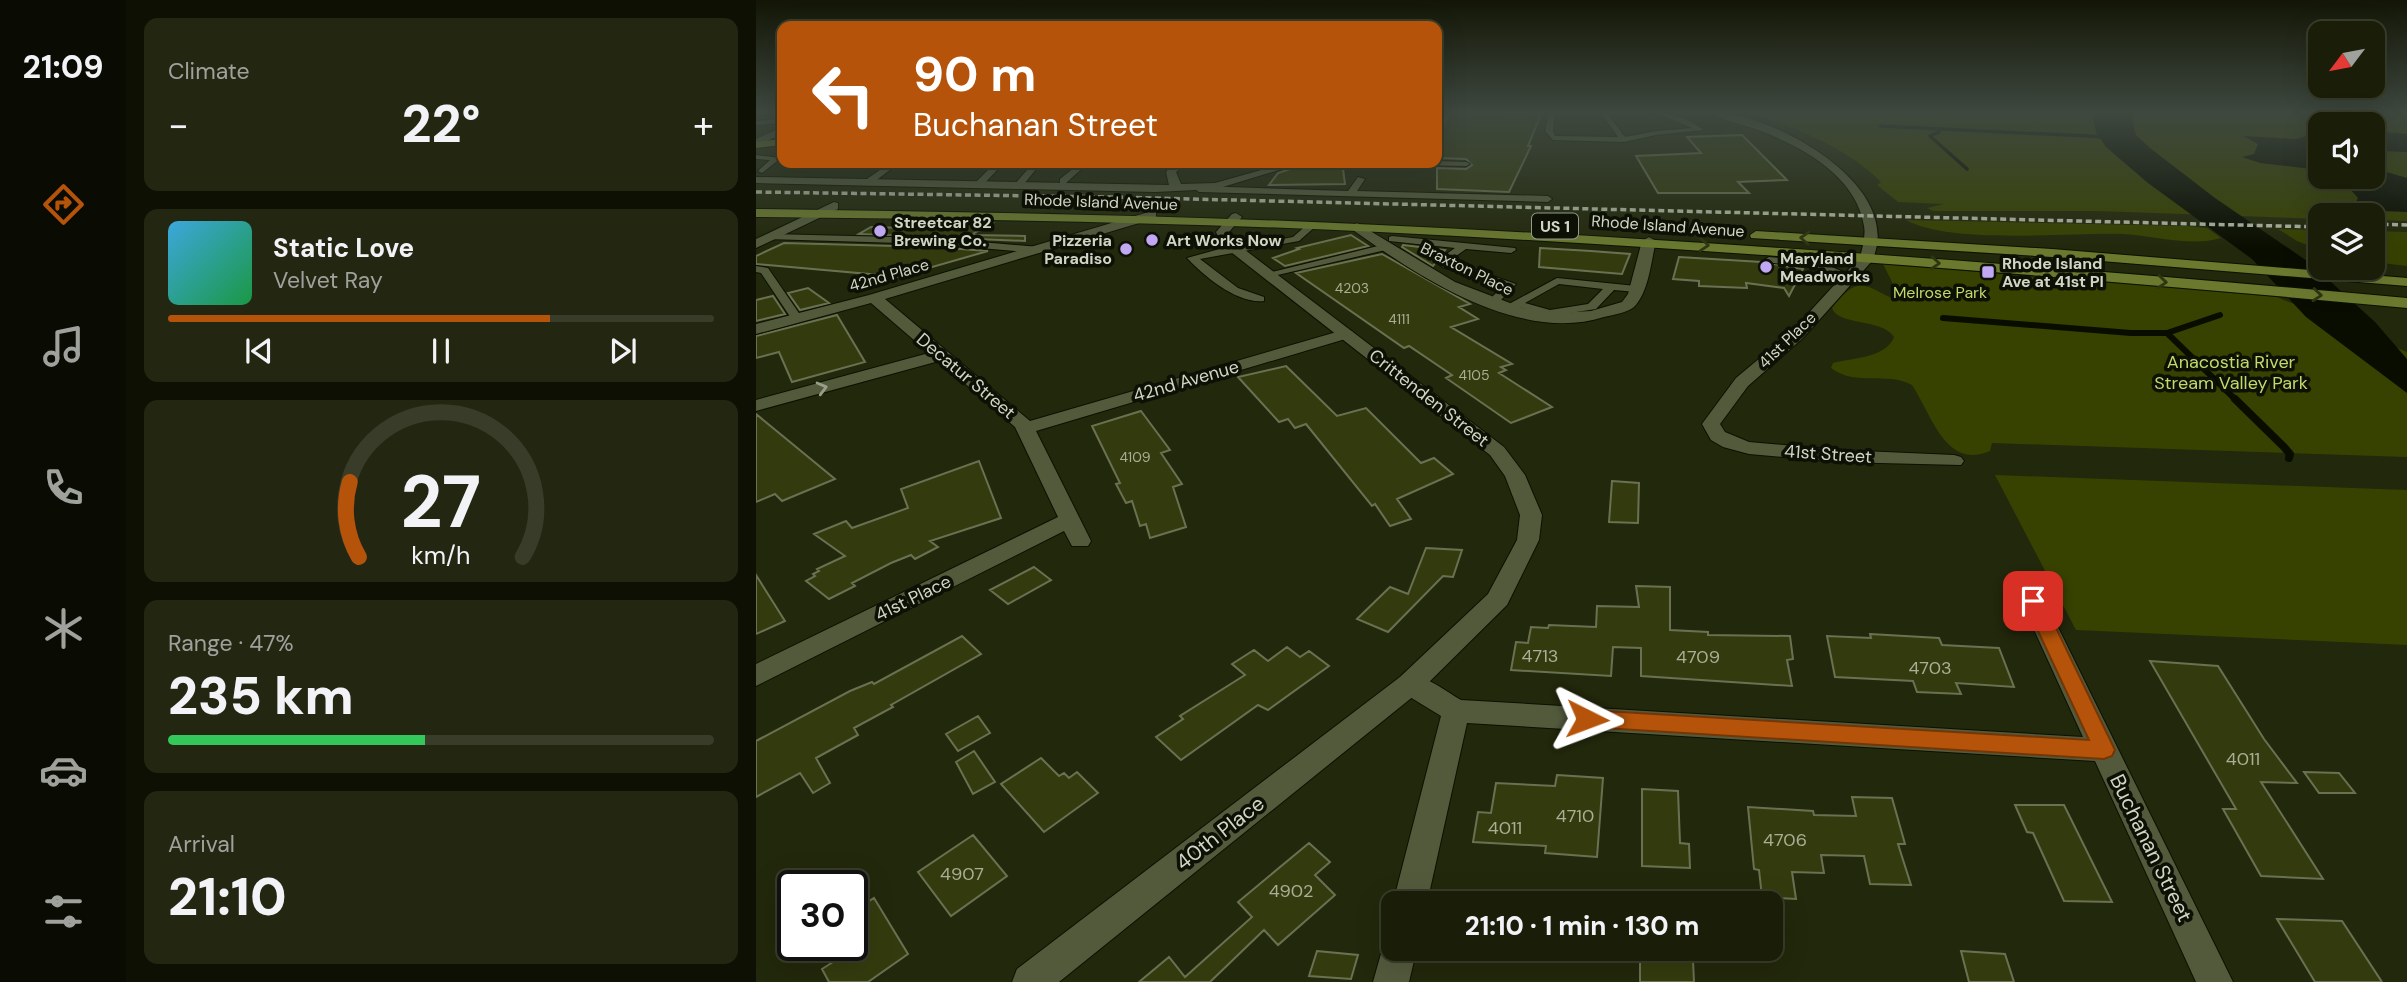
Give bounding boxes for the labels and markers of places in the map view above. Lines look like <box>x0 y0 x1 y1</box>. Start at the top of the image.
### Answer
place label: Streetcar 82 Brewing Co. <box>894 212 992 251</box>
marker: Streetcar 82 Brewing Co. <box>872 223 888 239</box>
place label: Pizzeria Paradiso <box>1044 230 1112 269</box>
place label: Art Works Now <box>1166 230 1282 251</box>
marker: Art Works Now <box>1144 232 1160 248</box>
marker: Pizzeria Paradiso <box>1118 241 1134 257</box>
place label: Maryland Meadworks <box>1780 248 1870 287</box>
place label: Rhode Island Ave at 41st Pl <box>2002 253 2104 292</box>
marker: Maryland Meadworks <box>1758 259 1774 275</box>
marker: Rhode Island Ave at 41st Pl <box>1980 264 1996 280</box>
pin <box>2003 571 2063 631</box>

